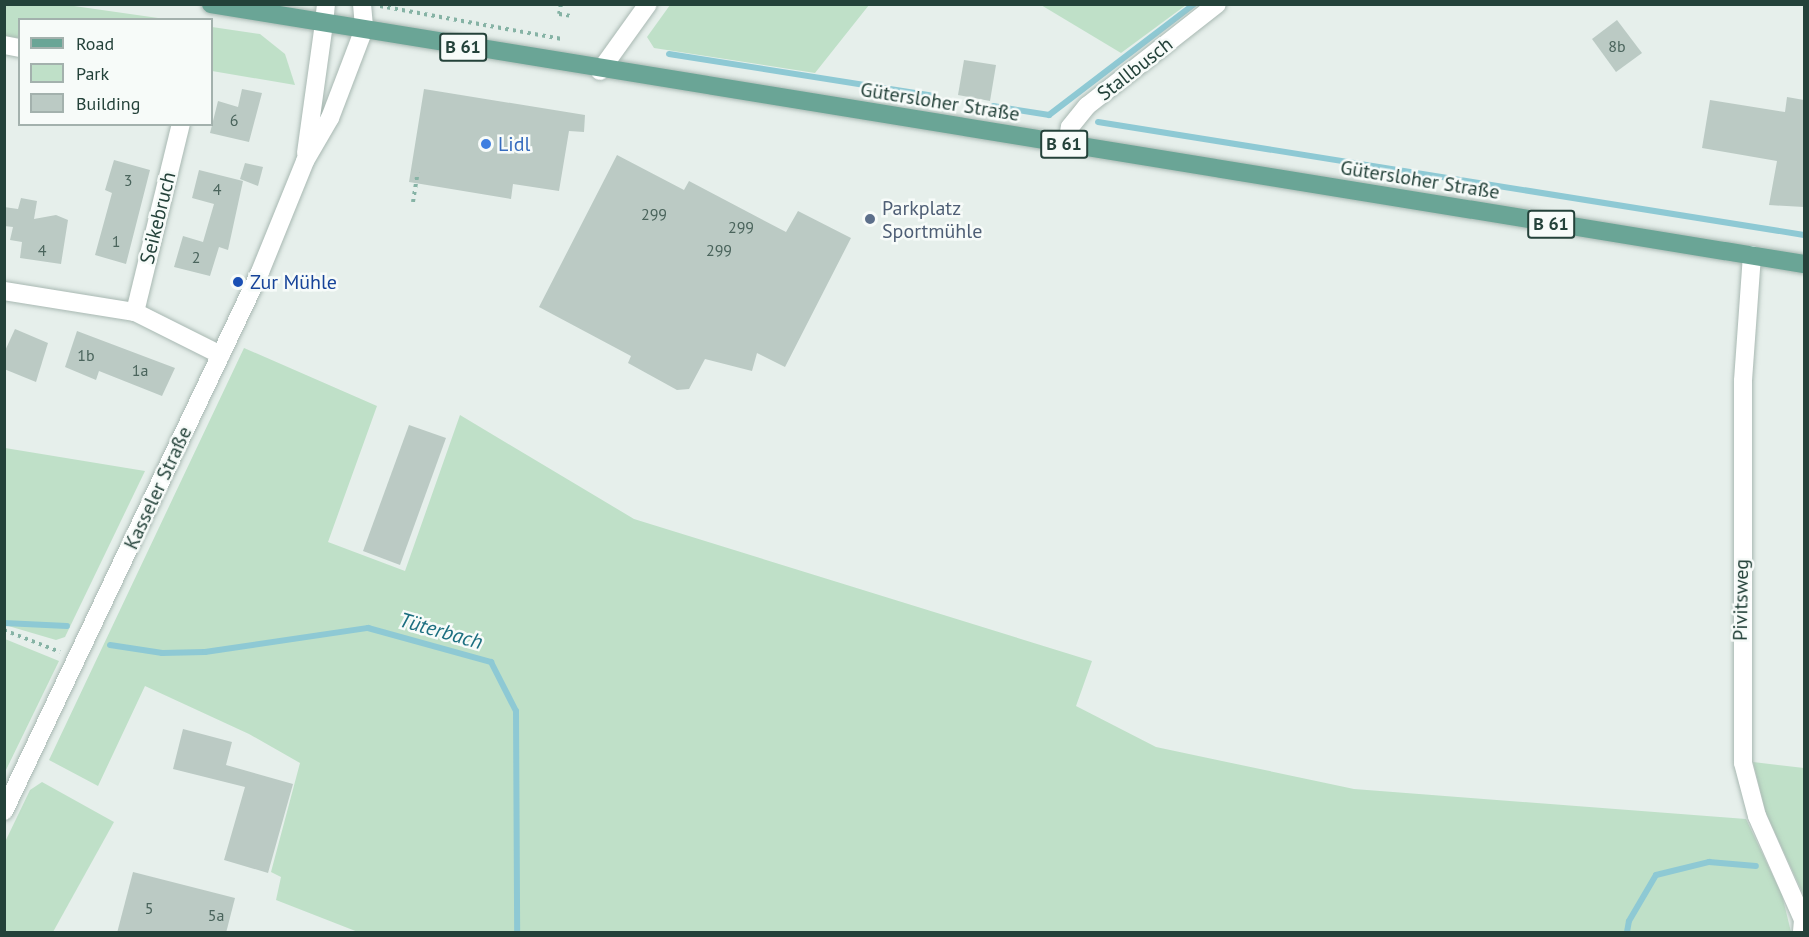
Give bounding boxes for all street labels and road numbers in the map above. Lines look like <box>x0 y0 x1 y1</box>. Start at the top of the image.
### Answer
road number: B 61 <box>439 32 487 62</box>
street label: Stallbusch <box>1093 32 1177 106</box>
street label: Gütersloher Straße <box>859 78 1021 126</box>
road number: B 61 <box>1040 129 1088 159</box>
street label: Gütersloher Straße <box>1339 156 1501 204</box>
street label: Seikebruch <box>135 170 181 266</box>
road number: B 61 <box>1527 209 1575 239</box>
street label: Kasseler Straße <box>119 423 197 553</box>
street label: Pivitsweg <box>1728 559 1754 641</box>

